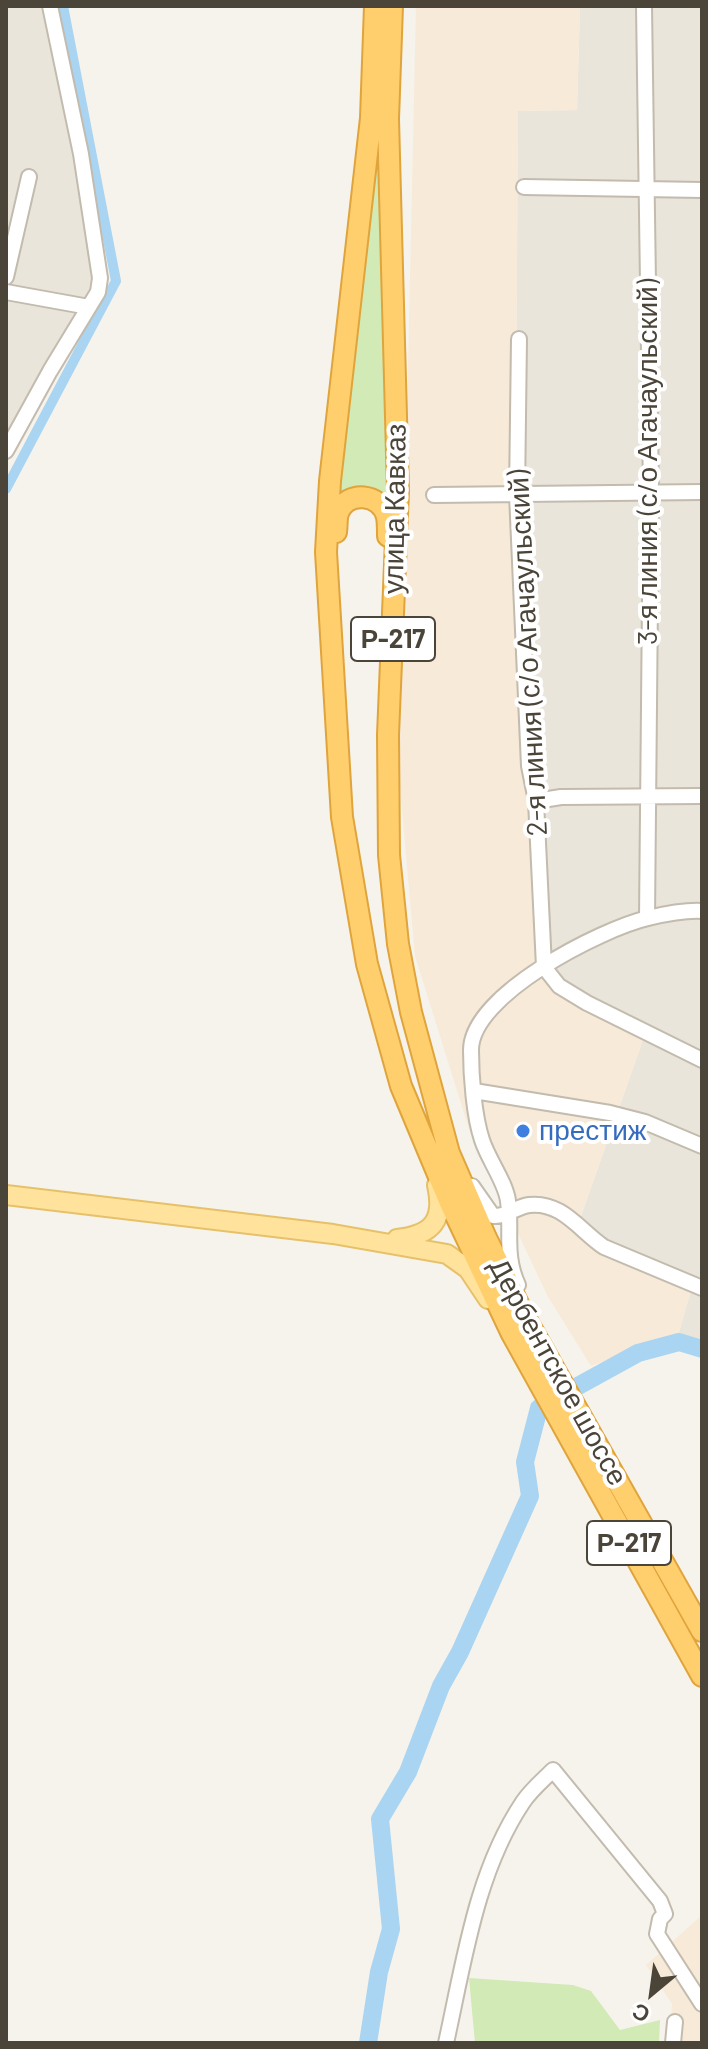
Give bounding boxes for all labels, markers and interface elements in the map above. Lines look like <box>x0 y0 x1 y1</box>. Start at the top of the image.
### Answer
street label: 3-я линия (с/о Агачаульский) <box>631 279 665 645</box>
street label: улица Кавказ <box>377 424 413 594</box>
street label: 2-я линия (с/о Агачаульский) <box>502 469 554 837</box>
road number: Р-217 <box>351 617 435 661</box>
place label: престиж <box>539 1114 647 1148</box>
marker: престиж <box>514 1122 532 1140</box>
street label: Дербентское шоссе <box>482 1253 634 1491</box>
road number: Р-217 <box>587 1521 671 1565</box>
north arrow <box>612 1953 692 2033</box>
text: С <box>627 1999 654 2029</box>

